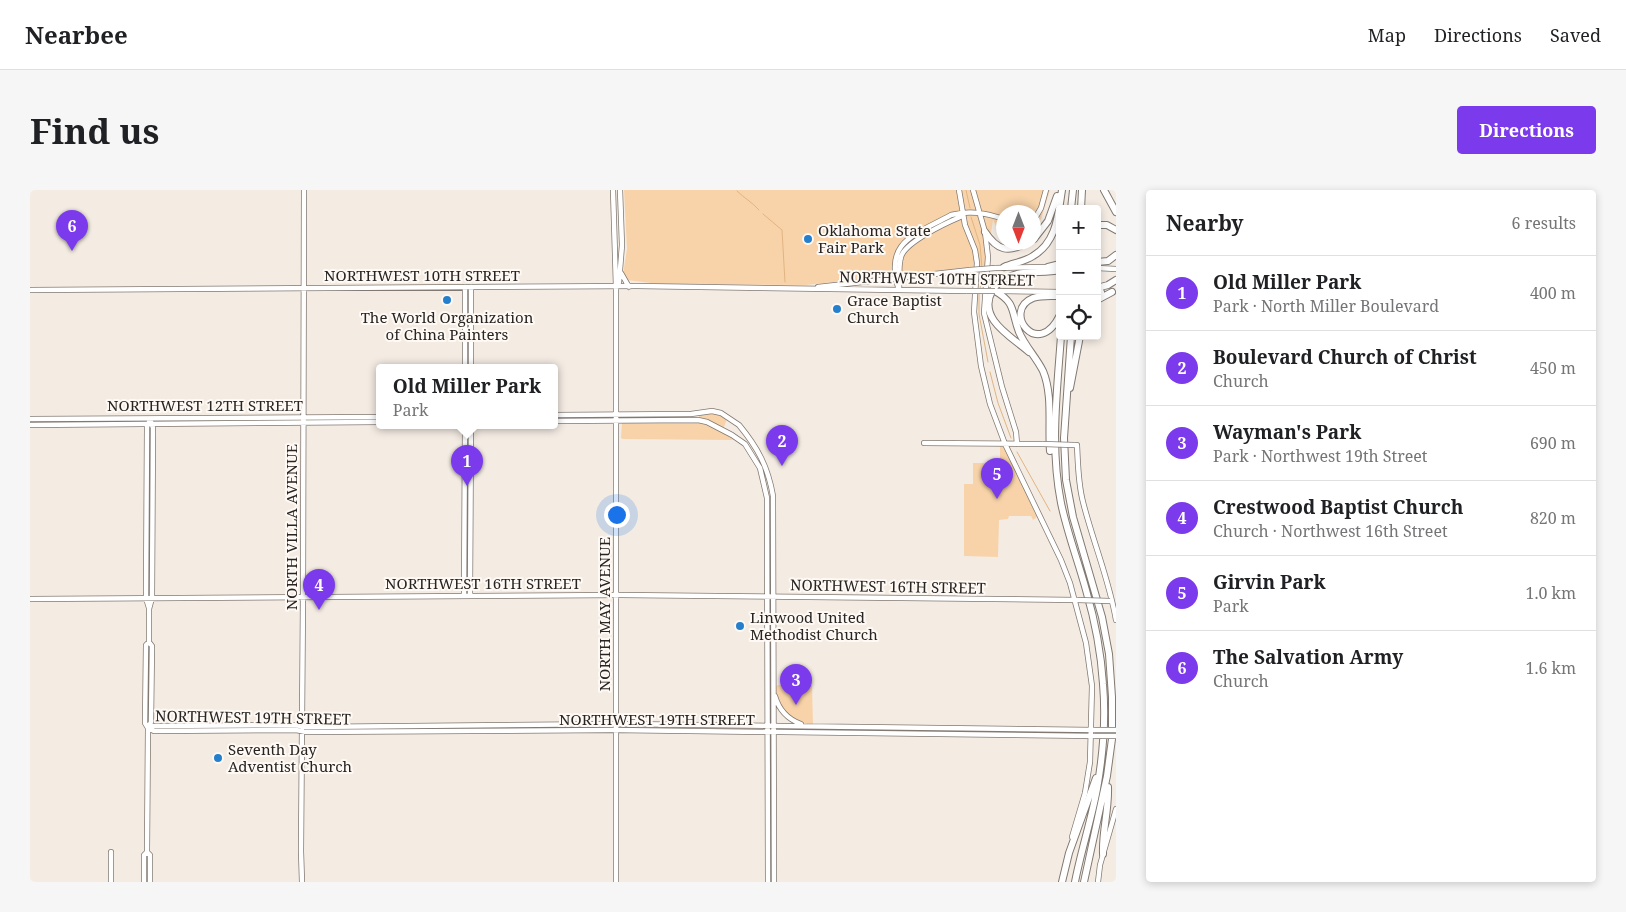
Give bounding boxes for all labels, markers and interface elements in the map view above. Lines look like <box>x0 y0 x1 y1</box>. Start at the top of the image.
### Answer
text: Nearbee <box>25 18 128 51</box>
text: Map <box>1368 23 1406 47</box>
text: Directions <box>1434 23 1522 47</box>
text: Saved <box>1550 23 1601 47</box>
button: Directions <box>1457 106 1596 154</box>
text: Find us <box>30 107 159 154</box>
north arrow <box>996 205 1041 250</box>
map controls <box>1056 205 1101 340</box>
button: + <box>1056 205 1101 250</box>
text: Nearby <box>1166 209 1244 237</box>
pin: 6 <box>56 210 88 251</box>
text: 6 results <box>1512 212 1576 234</box>
place label: Oklahoma State Fair Park <box>818 220 931 257</box>
marker: Oklahoma State Fair Park <box>802 233 814 245</box>
button: − <box>1056 250 1101 295</box>
street label: NORTHWEST 10TH STREET <box>324 265 520 285</box>
street label: NORTHWEST 10TH STREET <box>839 266 1035 290</box>
text: Old Miller Park <box>1213 269 1361 295</box>
text: 1 <box>1177 282 1187 304</box>
text: 400 m <box>1530 282 1576 304</box>
place label: Grace Baptist Church <box>847 290 942 327</box>
marker: The World Organization of China Painters <box>441 294 453 306</box>
button: locate <box>1056 295 1101 340</box>
text: Park · North Miller Boulevard <box>1213 295 1439 317</box>
marker: Grace Baptist Church <box>831 303 843 315</box>
place label: The World Organization of China Painters <box>361 307 534 344</box>
text: Boulevard Church of Christ <box>1213 344 1477 370</box>
text: 2 <box>1177 357 1187 379</box>
text: 450 m <box>1530 357 1576 379</box>
popup <box>376 364 558 429</box>
text: Church <box>1213 370 1269 392</box>
text: Old Miller Park <box>393 373 541 399</box>
street label: NORTHWEST 12TH STREET <box>107 395 303 415</box>
text: Park <box>393 399 428 421</box>
text: Wayman's Park <box>1213 419 1361 445</box>
pin: 2 <box>766 425 798 466</box>
text: 3 <box>1177 432 1187 454</box>
text: 690 m <box>1530 432 1576 454</box>
street label: NORTH VILLA AVENUE <box>281 444 301 610</box>
pin: 1 <box>451 445 483 486</box>
text: Park · Northwest 19th Street <box>1213 445 1427 467</box>
pin: 5 <box>981 458 1013 499</box>
text: Crestwood Baptist Church <box>1213 494 1463 520</box>
your location <box>604 502 630 528</box>
text: 4 <box>1177 507 1187 529</box>
text: 820 m <box>1530 507 1576 529</box>
text: Church · Northwest 16th Street <box>1213 520 1448 542</box>
street label: NORTH MAY AVENUE <box>594 537 614 691</box>
pin: 4 <box>303 569 335 610</box>
text: Girvin Park <box>1213 569 1326 595</box>
street label: NORTHWEST 16TH STREET <box>385 573 581 593</box>
street label: NORTHWEST 16TH STREET <box>790 574 986 598</box>
text: 5 <box>1177 582 1187 604</box>
text: 1.0 km <box>1525 582 1576 604</box>
text: Park <box>1213 595 1249 617</box>
place label: Linwood United Methodist Church <box>750 607 878 644</box>
marker: Linwood United Methodist Church <box>734 620 746 632</box>
text: The Salvation Army <box>1213 644 1403 670</box>
text: 6 <box>1177 657 1187 679</box>
text: 1.6 km <box>1525 657 1576 679</box>
pin: 3 <box>780 664 812 705</box>
text: Church <box>1213 670 1269 692</box>
street label: NORTHWEST 19TH STREET <box>155 705 351 729</box>
street label: NORTHWEST 19TH STREET <box>559 709 755 729</box>
place label: Seventh Day Adventist Church <box>228 739 353 776</box>
marker: Seventh Day Adventist Church <box>212 752 224 764</box>

